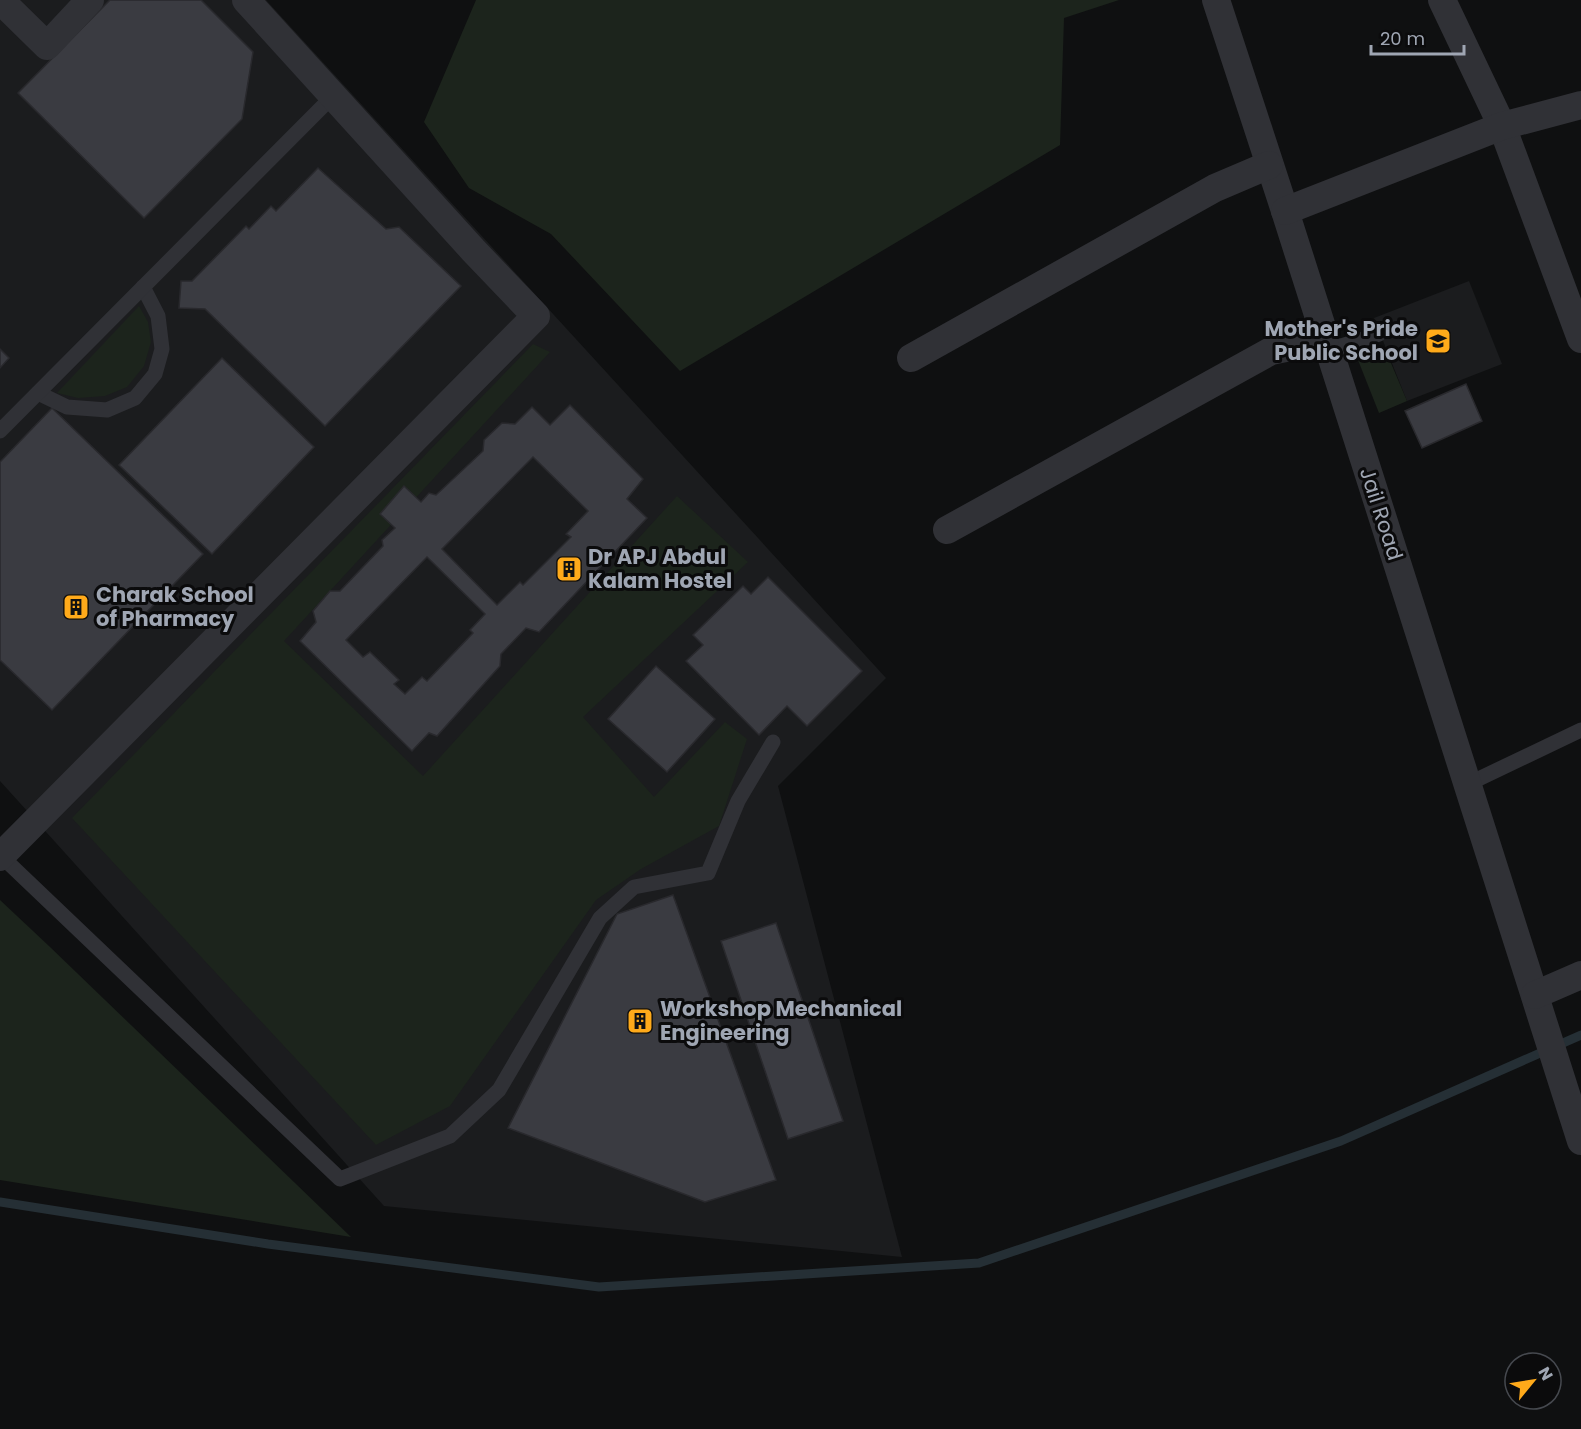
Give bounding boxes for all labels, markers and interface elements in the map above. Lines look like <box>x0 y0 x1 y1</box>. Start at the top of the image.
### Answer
scale bar <box>1371 18 1464 56</box>
text: 20 m <box>1380 26 1425 51</box>
place label: Mother's Pride Public School <box>1264 314 1418 367</box>
school or university icon: Mother's Pride Public School <box>1423 326 1453 356</box>
street label: Jail Road <box>1353 464 1410 564</box>
place label: Dr APJ Abdul Kalam Hostel <box>588 542 732 595</box>
building icon: Dr APJ Abdul Kalam Hostel <box>554 554 584 584</box>
place label: Charak School of Pharmacy <box>96 580 254 633</box>
building icon: Charak School of Pharmacy <box>61 592 91 622</box>
place label: Workshop Mechanical Engineering <box>660 994 902 1047</box>
building icon: Workshop Mechanical Engineering <box>625 1006 655 1036</box>
north arrow <box>1503 1351 1563 1411</box>
text: N <box>1533 1363 1559 1385</box>

